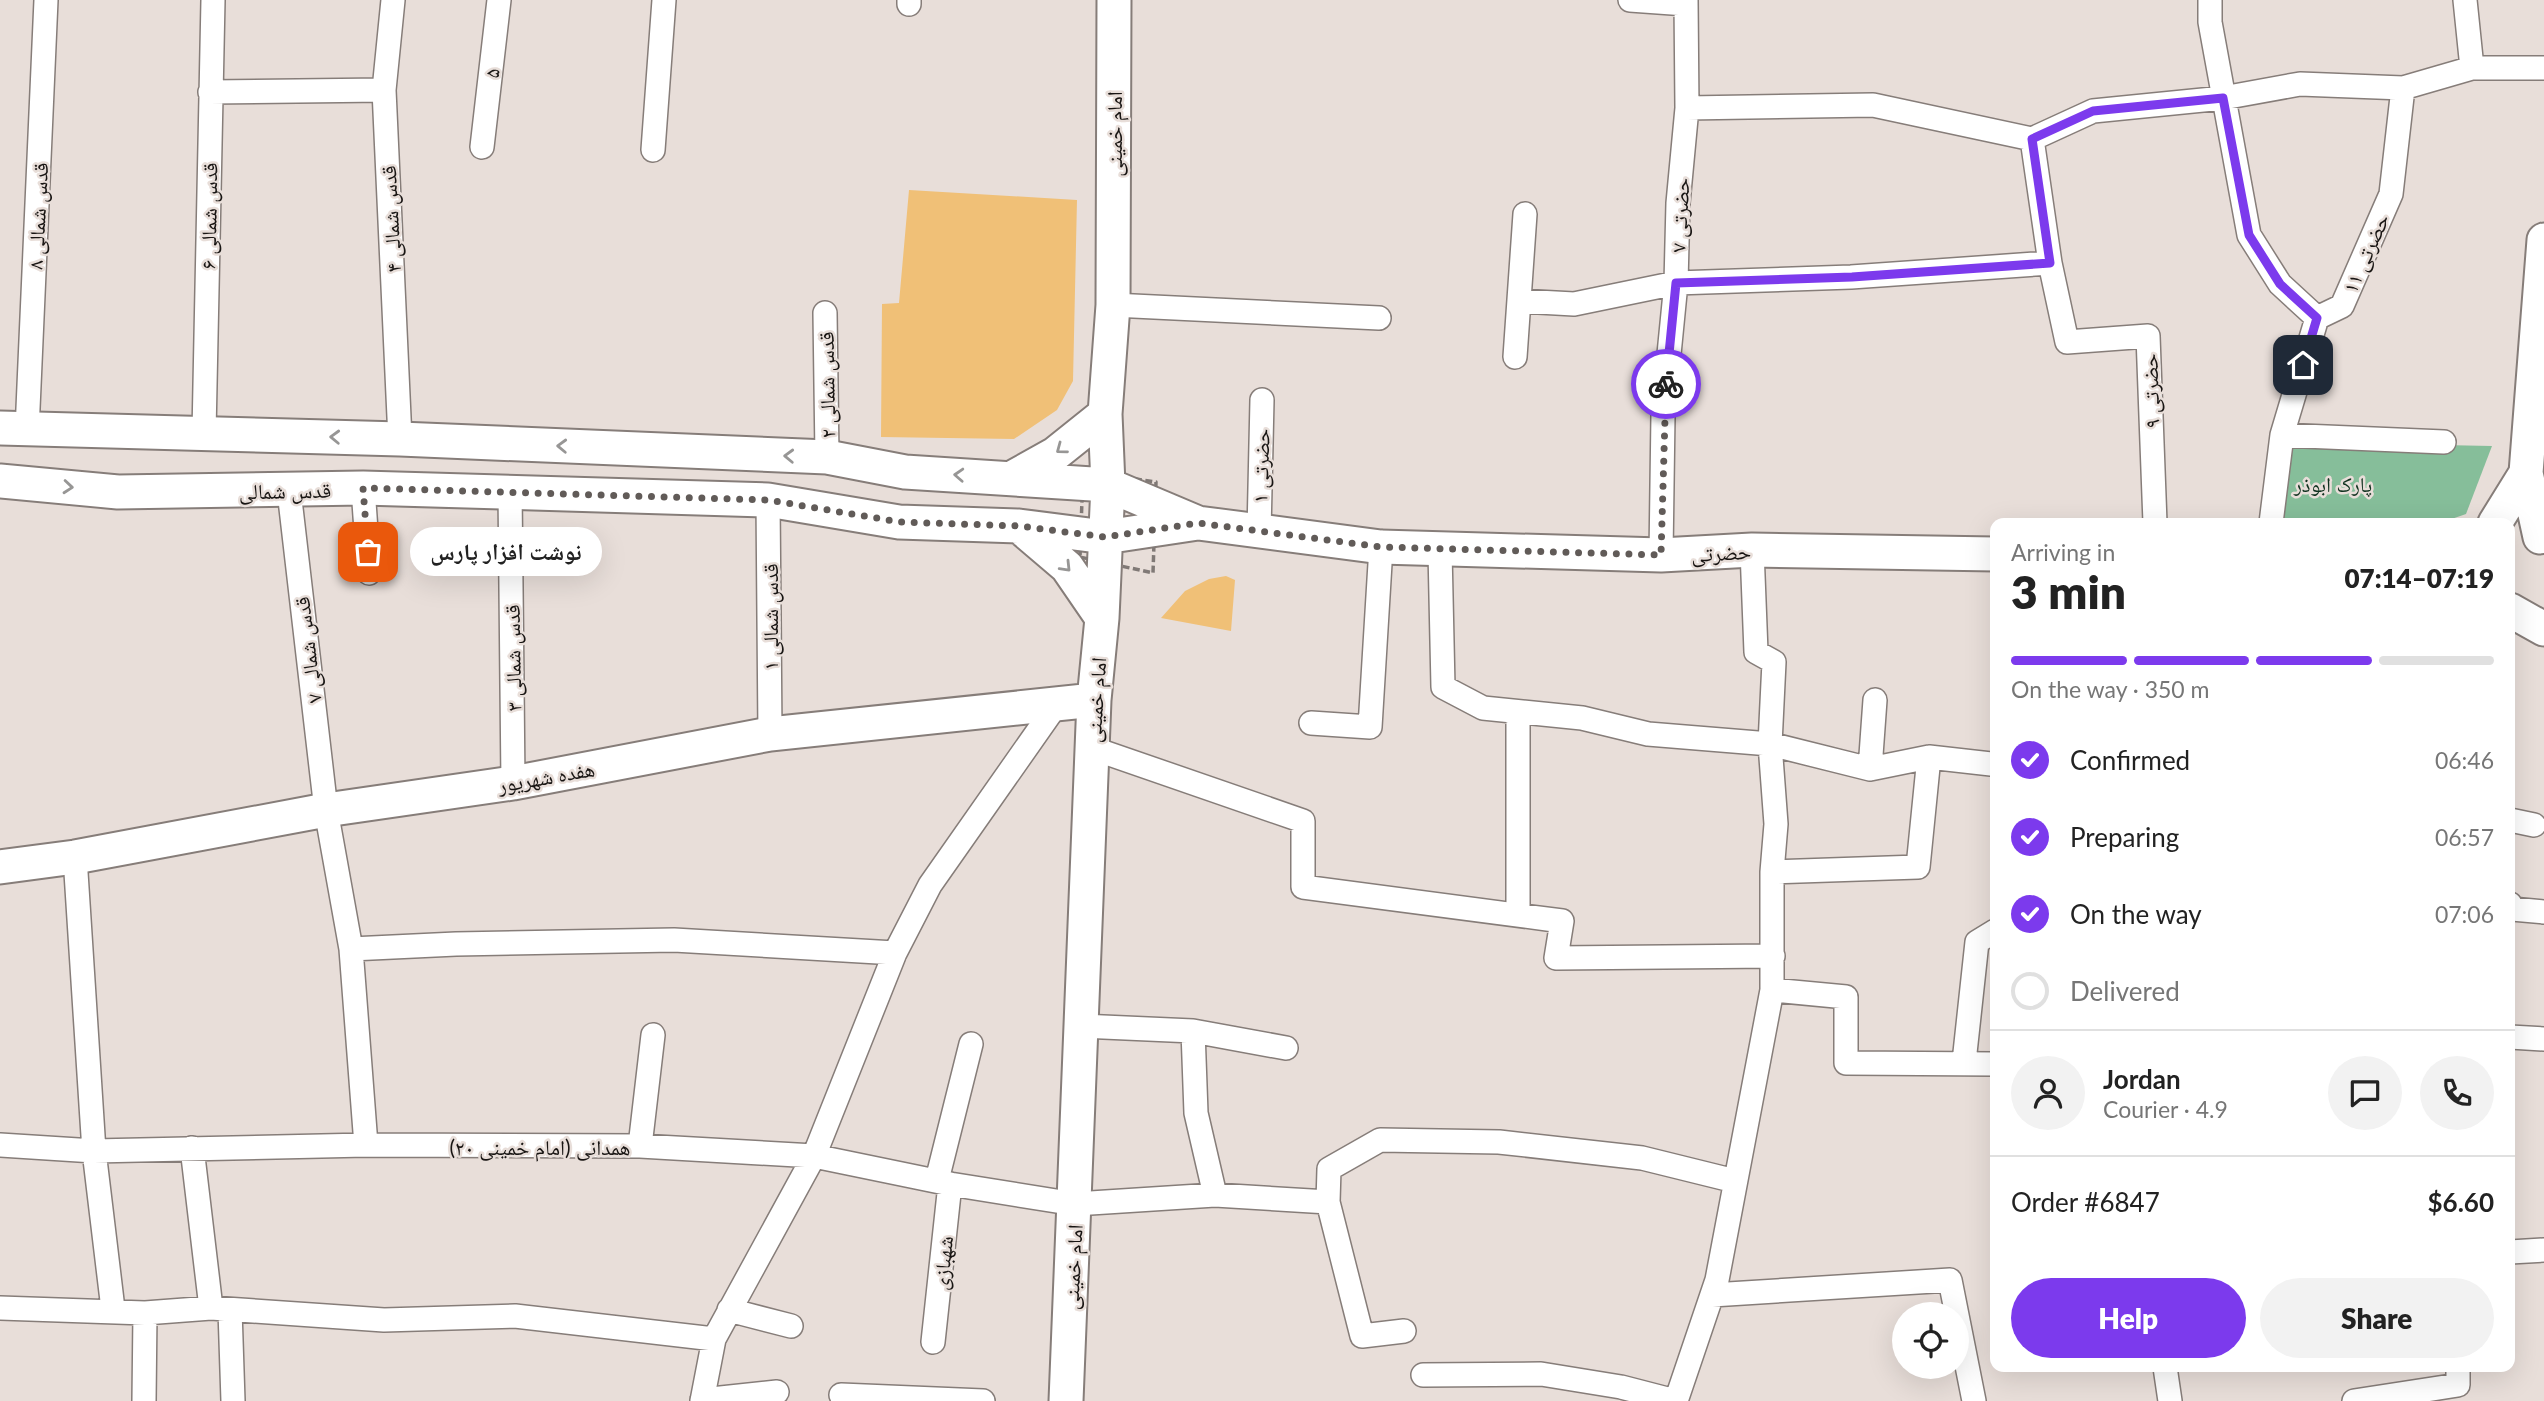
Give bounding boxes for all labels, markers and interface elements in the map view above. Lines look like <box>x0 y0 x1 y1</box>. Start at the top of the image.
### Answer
street label: ۵ <box>478 67 504 79</box>
street label: امام خمینی <box>1101 91 1129 177</box>
street label: قدس شمالی ۸ <box>22 162 54 270</box>
street label: قدس شمالی ۶ <box>195 162 223 270</box>
street label: قدس شمالی ۴ <box>375 165 407 273</box>
street label: حضرتی ۷ <box>1665 177 1695 253</box>
street label: حضرتی ۱۱ <box>2336 210 2395 297</box>
street label: قدس شمالی ۲ <box>813 331 841 439</box>
pin <box>2273 335 2333 395</box>
icon: home <box>2284 346 2322 384</box>
courier <box>1631 349 1701 419</box>
street label: حضرتی ۹ <box>2136 353 2166 429</box>
icon: bike <box>1647 365 1685 403</box>
street label: حضرتی ۱ <box>1246 428 1276 504</box>
one-way arrow <box>329 429 340 444</box>
one-way arrow <box>556 438 567 453</box>
one-way arrow <box>1056 441 1068 453</box>
one-way arrow <box>783 448 794 463</box>
one-way arrow <box>953 468 964 483</box>
park label: پارک ابوذر <box>2293 471 2372 497</box>
street label: قدس شمالی <box>239 477 331 505</box>
one-way arrow <box>63 479 74 494</box>
pin <box>338 522 398 582</box>
callout: نوشت افزار پارس <box>410 528 602 576</box>
icon: bag <box>349 533 387 571</box>
text: نوشت افزار پارس <box>430 537 582 565</box>
street label: حضرتی <box>1690 538 1752 568</box>
text: Arriving in <box>2011 538 2115 566</box>
one-way arrow <box>1058 559 1071 572</box>
text: 07:14–07:19 <box>2344 562 2494 594</box>
street label: قدس شمالی ۱ <box>757 564 784 670</box>
text: 3 min <box>2011 564 2126 619</box>
street label: ۷ قدس شمالی <box>288 595 328 705</box>
street label: ۳ قدس شمالی <box>499 604 527 712</box>
street label: امام خمینی <box>1080 656 1113 744</box>
text: On the way · 350 m <box>2011 675 2210 703</box>
icon: check <box>2011 741 2049 779</box>
text: Confirmed <box>2070 744 2190 776</box>
text: 06:46 <box>2435 746 2494 774</box>
street label: هفده شهریور <box>495 755 597 798</box>
icon: check <box>2011 818 2049 856</box>
text: Preparing <box>2070 821 2179 853</box>
text: 06:57 <box>2435 823 2494 851</box>
icon: check <box>2011 895 2049 933</box>
text: On the way <box>2070 898 2202 930</box>
text: 07:06 <box>2435 900 2494 928</box>
text: Delivered <box>2070 975 2180 1007</box>
button: person <box>2011 1056 2085 1130</box>
button: chat <box>2328 1056 2402 1130</box>
button: phone <box>2420 1056 2494 1130</box>
text: Jordan <box>2103 1063 2181 1095</box>
text: Courier · 4.9 <box>2103 1095 2228 1123</box>
street label: همدانی (امام خمینی ۲۰) <box>449 1134 631 1162</box>
text: Order #6847 <box>2011 1186 2160 1218</box>
text: $6.60 <box>2428 1186 2494 1218</box>
street label: امام خمینی <box>1057 1224 1090 1311</box>
street label: شهبازی <box>927 1235 958 1291</box>
button: Help <box>2011 1278 2246 1358</box>
button: Share <box>2260 1278 2494 1358</box>
map controls <box>1892 1302 1969 1379</box>
button: locate <box>1892 1302 1969 1379</box>

